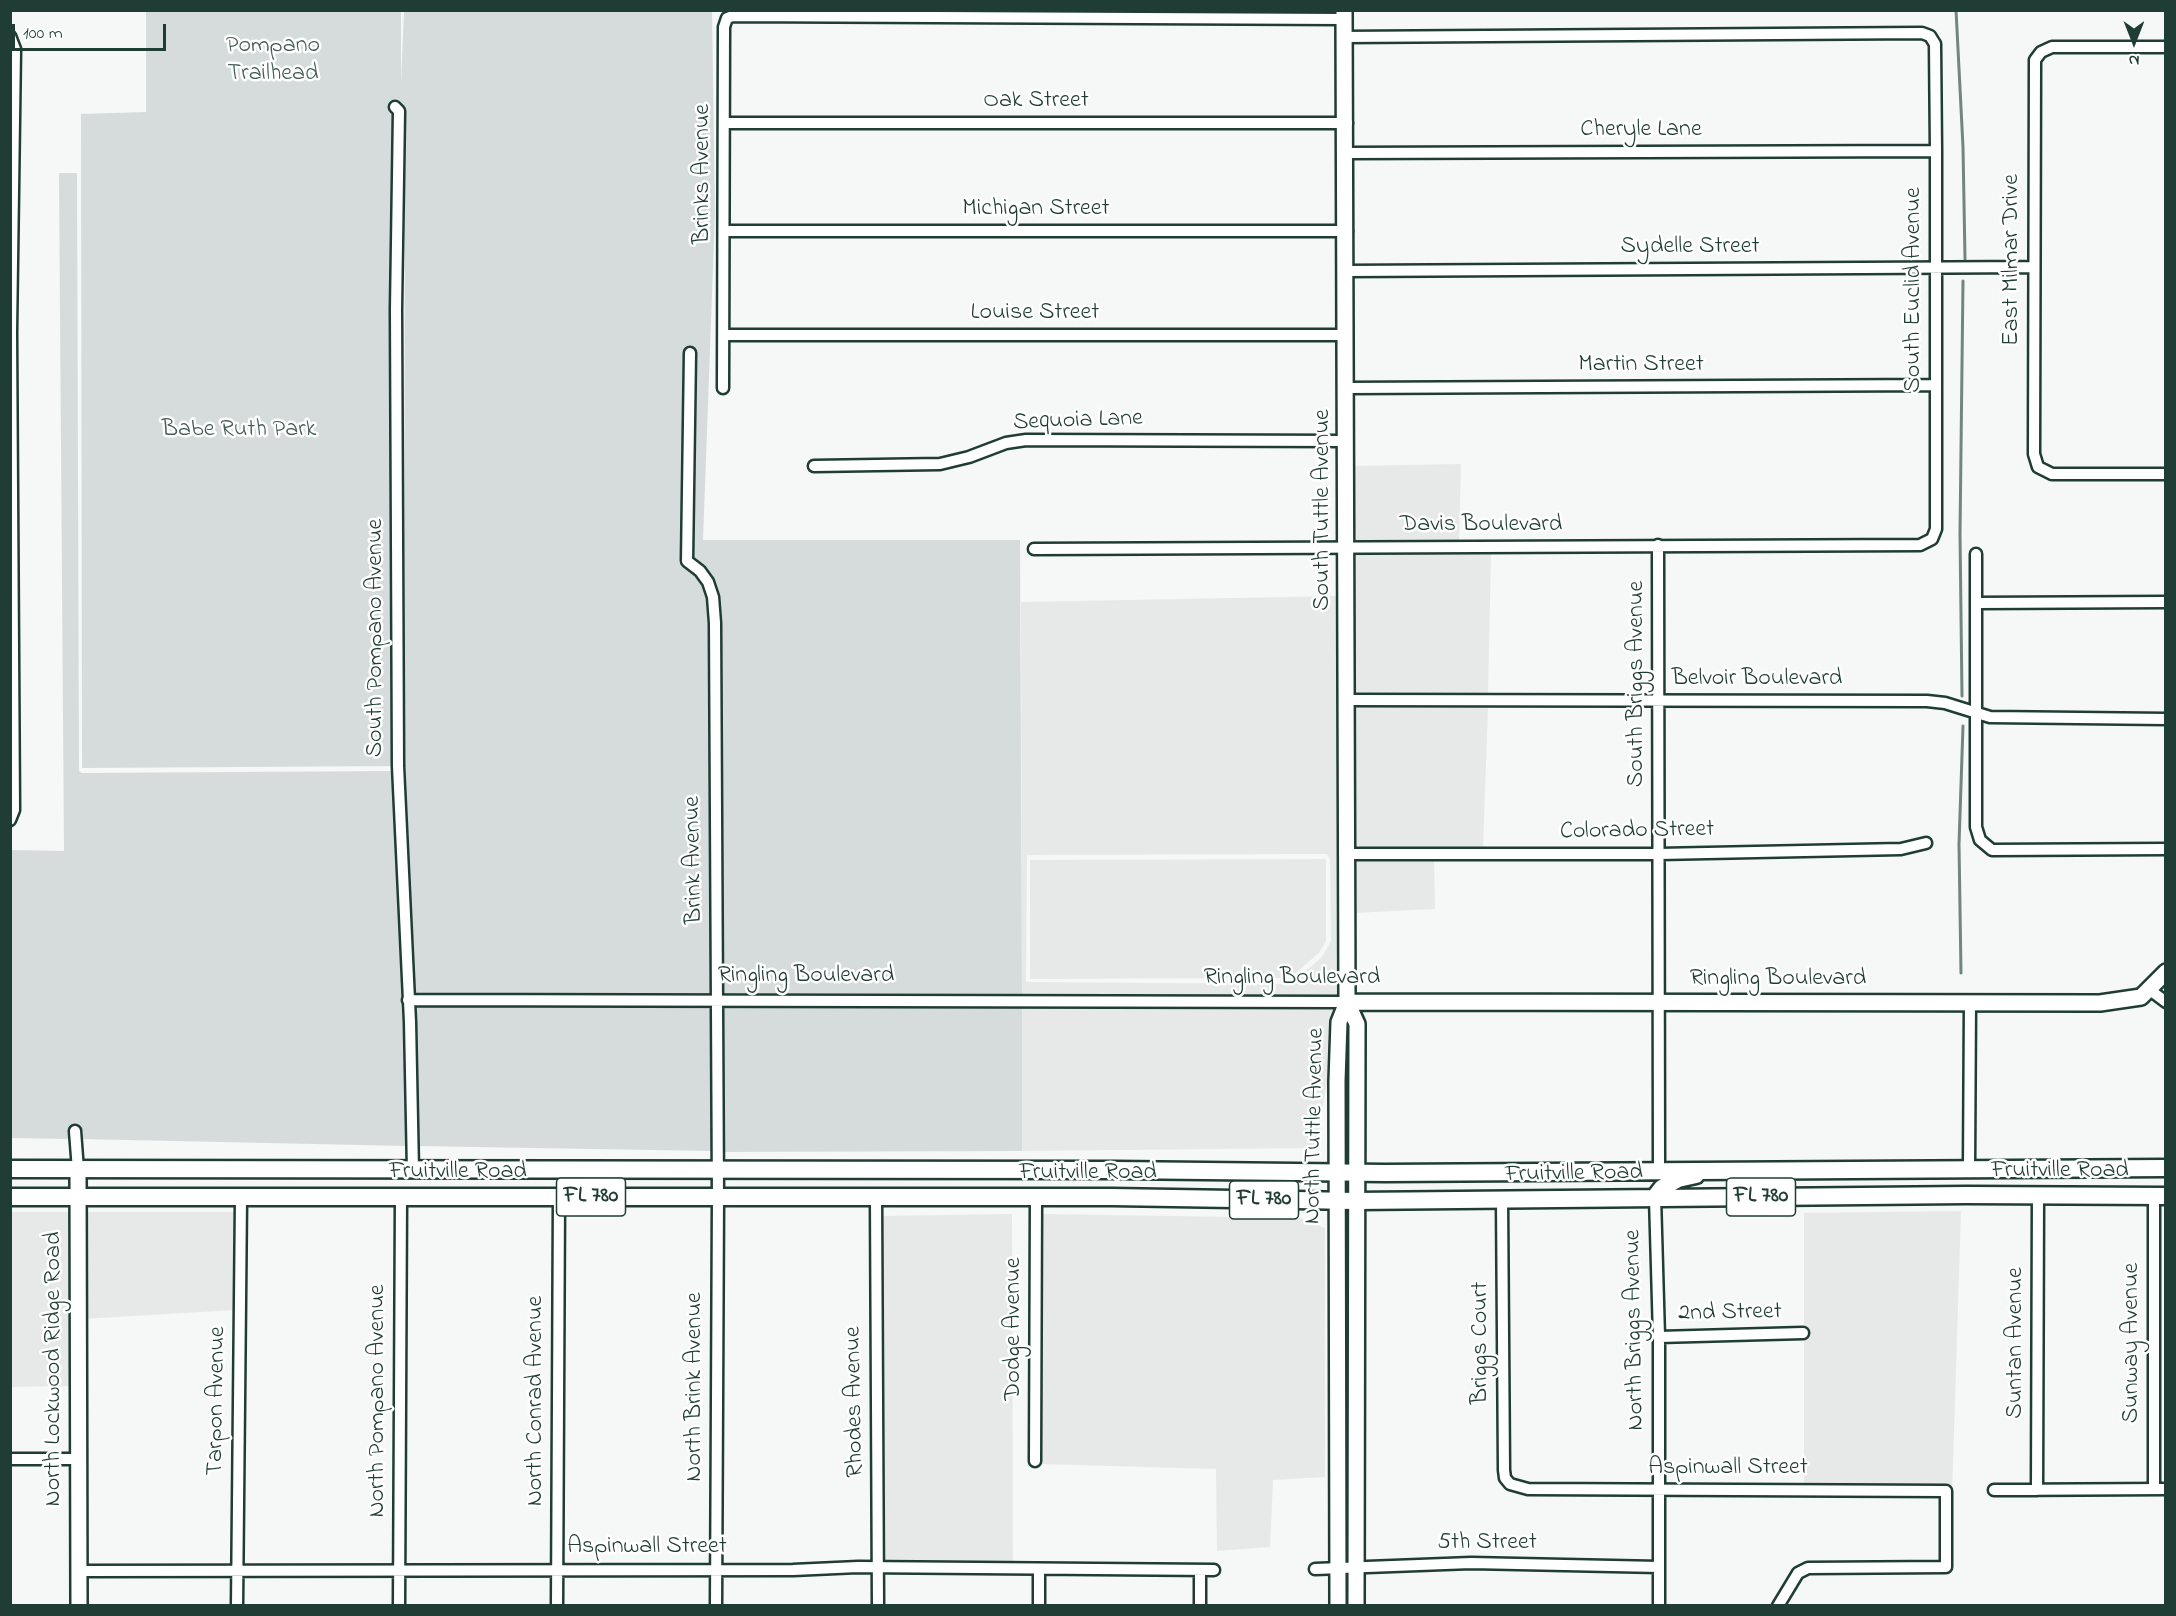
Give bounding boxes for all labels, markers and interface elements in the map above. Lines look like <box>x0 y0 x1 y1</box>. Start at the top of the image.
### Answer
scale bar <box>15 12 170 50</box>
north arrow <box>2104 12 2164 72</box>
text: 100 m <box>23 21 63 47</box>
park label: Pompano Trailhead <box>226 33 320 89</box>
text: N <box>2129 48 2139 72</box>
street label: Oak Street <box>983 88 1089 116</box>
street label: Brinks Avenue <box>690 104 718 244</box>
street label: Cheryle Lane <box>1580 117 1702 145</box>
street label: East Milmar Drive <box>1999 174 2027 346</box>
street label: South Euclid Avenue <box>1901 187 1929 393</box>
street label: Michigan Street <box>962 196 1110 224</box>
street label: Sydelle Street <box>1620 234 1760 262</box>
street label: Louise Street <box>971 300 1099 328</box>
street label: Martin Street <box>1578 352 1704 380</box>
street label: Sequoia Lane <box>1013 405 1143 439</box>
street label: South Tuttle Avenue <box>1310 409 1338 611</box>
park label: Babe Ruth Park <box>162 417 316 445</box>
street label: Davis Boulevard <box>1400 512 1562 540</box>
street label: South Pompano Avenue <box>363 519 391 757</box>
street label: South Briggs Avenue <box>1624 581 1652 787</box>
street label: Belvoir Boulevard <box>1672 666 1842 694</box>
street label: Brink Avenue <box>679 796 711 924</box>
street label: Colorado Street <box>1560 816 1714 848</box>
street label: Ringling Boulevard <box>718 963 894 991</box>
street label: Ringling Boulevard <box>1204 965 1380 993</box>
street label: Ringling Boulevard <box>1690 966 1866 994</box>
street label: North Tuttle Avenue <box>1300 1028 1332 1224</box>
street label: Fruitville Road <box>1991 1158 2129 1186</box>
street label: Fruitville Road <box>389 1159 527 1187</box>
street label: Fruitville Road <box>1505 1159 1643 1191</box>
street label: Fruitville Road <box>1019 1160 1157 1188</box>
road number: FL 780 <box>556 1178 626 1216</box>
road number: FL 780 <box>1726 1178 1796 1216</box>
road number: FL 780 <box>1230 1181 1298 1219</box>
street label: North Briggs Avenue <box>1620 1229 1652 1431</box>
street label: North Lockwood Ridge Road <box>41 1232 69 1506</box>
street label: Dodge Avenue <box>1001 1258 1029 1400</box>
street label: Sunway Avenue <box>2119 1263 2147 1423</box>
street label: Suntan Avenue <box>2003 1267 2031 1419</box>
street label: Briggs Court <box>1468 1282 1496 1404</box>
street label: North Pompano Avenue <box>365 1284 393 1518</box>
street label: North Brink Avenue <box>682 1292 710 1482</box>
street label: North Conrad Avenue <box>523 1296 551 1506</box>
street label: 2nd Street <box>1678 1299 1782 1329</box>
street label: Tarpon Avenue <box>202 1326 234 1476</box>
street label: Rhodes Avenue <box>840 1326 872 1478</box>
street label: Aspinwall Street <box>1648 1455 1808 1483</box>
street label: 5th Street <box>1437 1530 1537 1558</box>
street label: Aspinwall Street <box>567 1534 727 1562</box>

